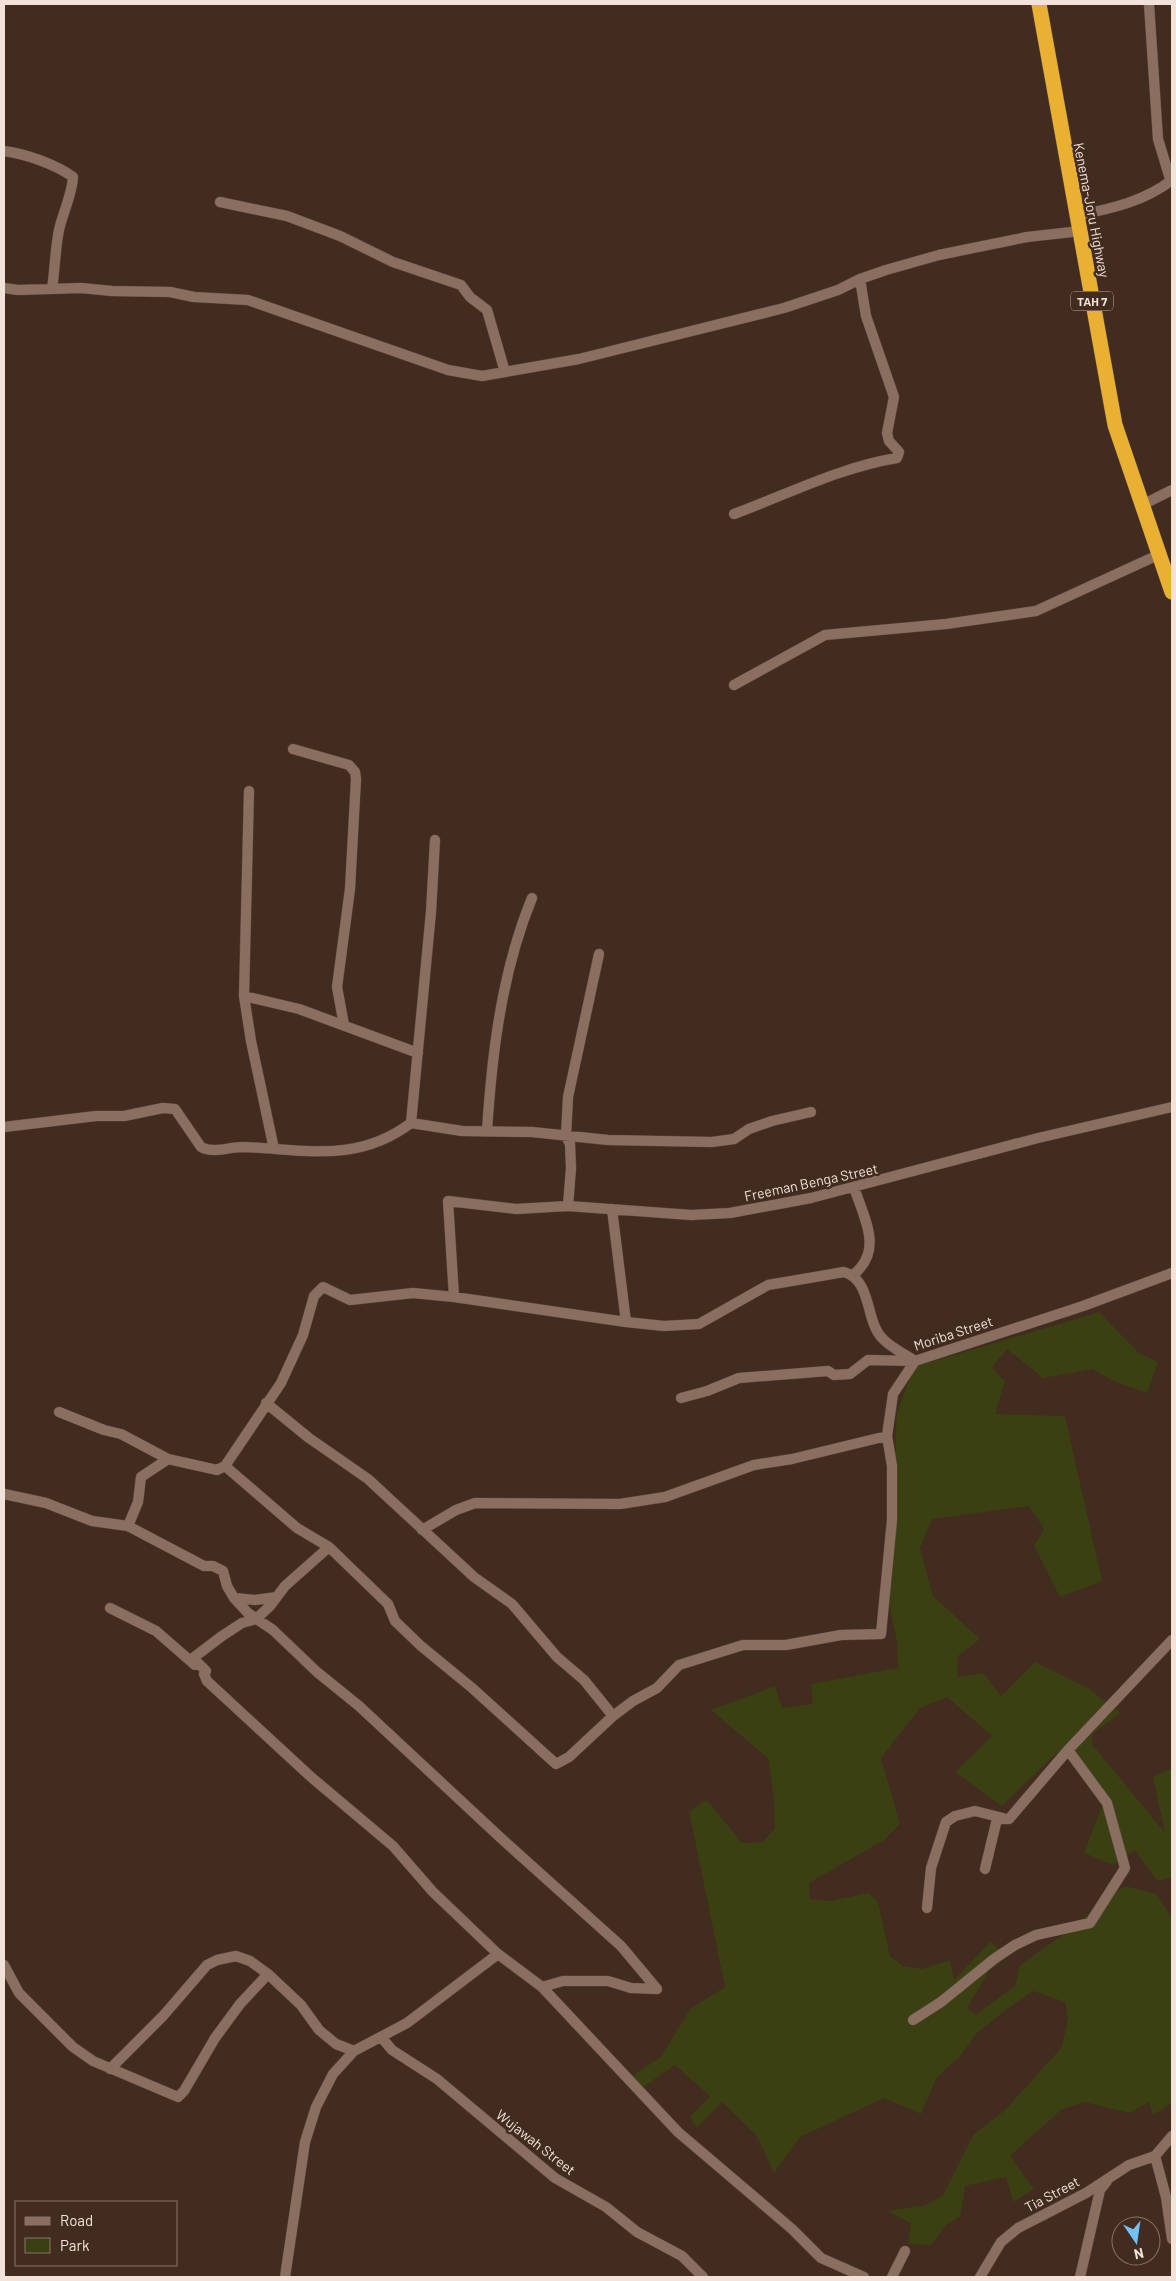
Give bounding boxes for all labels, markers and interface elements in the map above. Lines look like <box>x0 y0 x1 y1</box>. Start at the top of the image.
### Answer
street label: Kenema-Joru Highway <box>1071 141 1114 279</box>
road number: TAH 7 <box>1071 292 1113 310</box>
street label: Freeman Benga Street <box>743 1160 879 1204</box>
street label: Moriba Street <box>911 1312 995 1354</box>
street label: Wujawah Street <box>493 2106 579 2178</box>
street label: Tia Street <box>1022 2173 1082 2215</box>
legend <box>15 2201 178 2266</box>
text: Road <box>60 2211 93 2229</box>
north arrow <box>1111 2216 1161 2266</box>
text: Park <box>60 2236 90 2254</box>
text: N <box>1133 2245 1145 2263</box>

